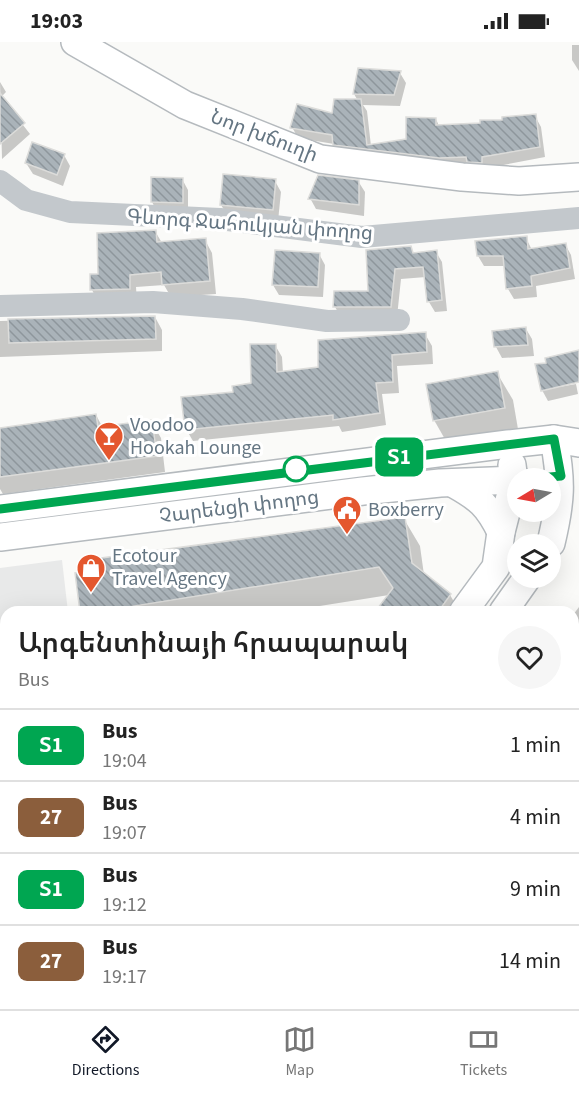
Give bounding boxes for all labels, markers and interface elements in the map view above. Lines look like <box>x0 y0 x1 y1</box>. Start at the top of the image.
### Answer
text: 19:03 <box>30 5 83 37</box>
street label: Նոր խճուղի <box>206 103 322 169</box>
street label: Գևորգ Ջահուկյան փողոց <box>126 202 374 248</box>
place label: Voodoo Hookah Lounge <box>130 411 261 462</box>
bar icon: Voodoo Hookah Lounge <box>93 420 125 462</box>
line badge: Տ1 <box>372 438 426 476</box>
text: Տ1 <box>387 442 411 472</box>
unlabelled marker <box>283 456 309 482</box>
north arrow <box>507 468 561 522</box>
map controls <box>507 468 561 588</box>
street label: Չարենցի փողոց <box>157 483 321 531</box>
public building icon: Boxberry <box>331 494 363 536</box>
place label: Boxberry <box>368 496 445 524</box>
button: layers <box>507 534 561 588</box>
place label: Ecotour Travel Agency <box>112 542 227 593</box>
shop icon: Ecotour Travel Agency <box>75 552 107 594</box>
text: Արգենտինայի հրապարակ <box>18 623 408 663</box>
button: heart <box>498 626 561 689</box>
text: Bus <box>18 666 49 694</box>
text: Bus <box>102 715 138 747</box>
text: 1 min <box>510 729 561 761</box>
text: Տ1 <box>39 730 63 760</box>
text: 19:04 <box>102 747 147 775</box>
text: Bus <box>102 787 138 819</box>
text: 4 min <box>510 801 561 833</box>
text: 27 <box>40 802 62 832</box>
text: 19:07 <box>102 819 147 847</box>
text: Bus <box>102 859 138 891</box>
text: 9 min <box>510 873 561 905</box>
text: Տ1 <box>39 874 63 904</box>
text: 19:12 <box>102 891 147 919</box>
text: Bus <box>102 931 138 963</box>
text: 14 min <box>499 945 561 977</box>
text: 27 <box>40 946 62 976</box>
text: 19:17 <box>102 963 147 991</box>
tab: Directions <box>72 1023 140 1081</box>
tab: Map <box>283 1023 316 1081</box>
tab: Tickets <box>460 1023 507 1081</box>

